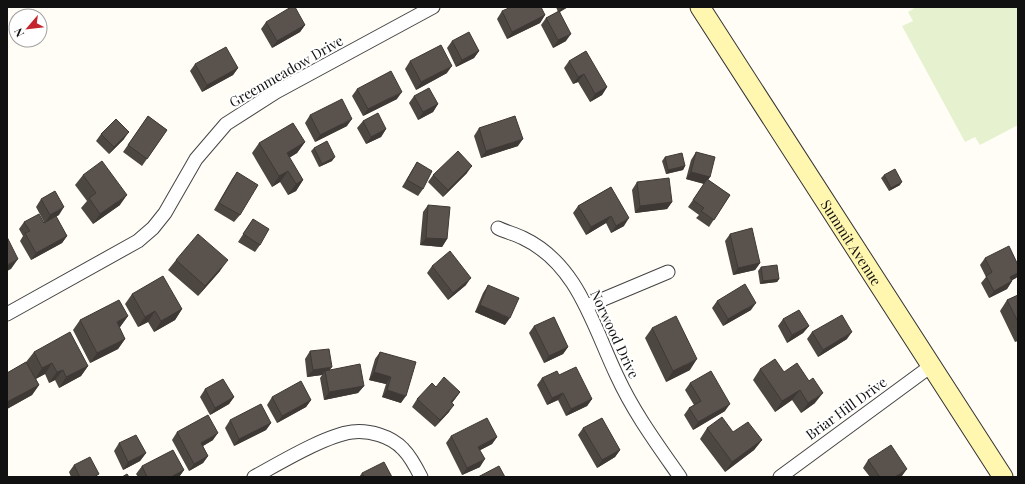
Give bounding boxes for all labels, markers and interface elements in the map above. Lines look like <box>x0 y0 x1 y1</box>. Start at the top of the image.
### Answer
north arrow <box>8 8 48 48</box>
text: N <box>10 26 27 40</box>
street label: Greenmeadow Drive <box>226 31 346 111</box>
street label: Summit Avenue <box>817 196 886 289</box>
street label: Norwood Drive <box>586 287 644 381</box>
street label: Briar Hill Drive <box>802 372 890 444</box>

